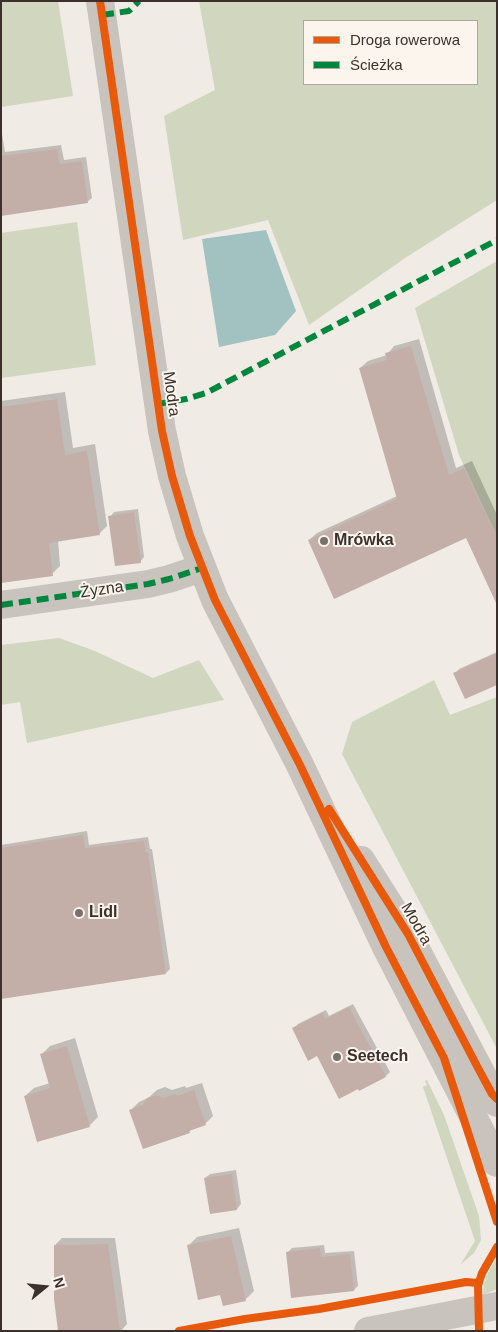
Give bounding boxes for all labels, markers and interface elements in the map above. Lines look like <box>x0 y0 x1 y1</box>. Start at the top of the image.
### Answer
legend <box>303 20 478 85</box>
text: Droga rowerowa <box>350 31 460 48</box>
text: Ścieżka <box>350 56 403 73</box>
street label: Modra <box>158 370 184 418</box>
place label: Mrówka <box>334 531 394 551</box>
marker: Mrówka <box>318 535 330 547</box>
street label: Żyzna <box>79 577 125 603</box>
street label: Modra <box>396 900 436 948</box>
place label: Lidl <box>89 903 117 923</box>
marker: Lidl <box>73 907 85 919</box>
place label: Seetech <box>347 1047 408 1067</box>
marker: Seetech <box>331 1051 343 1063</box>
north arrow <box>20 1262 70 1312</box>
text: N <box>50 1275 68 1290</box>

